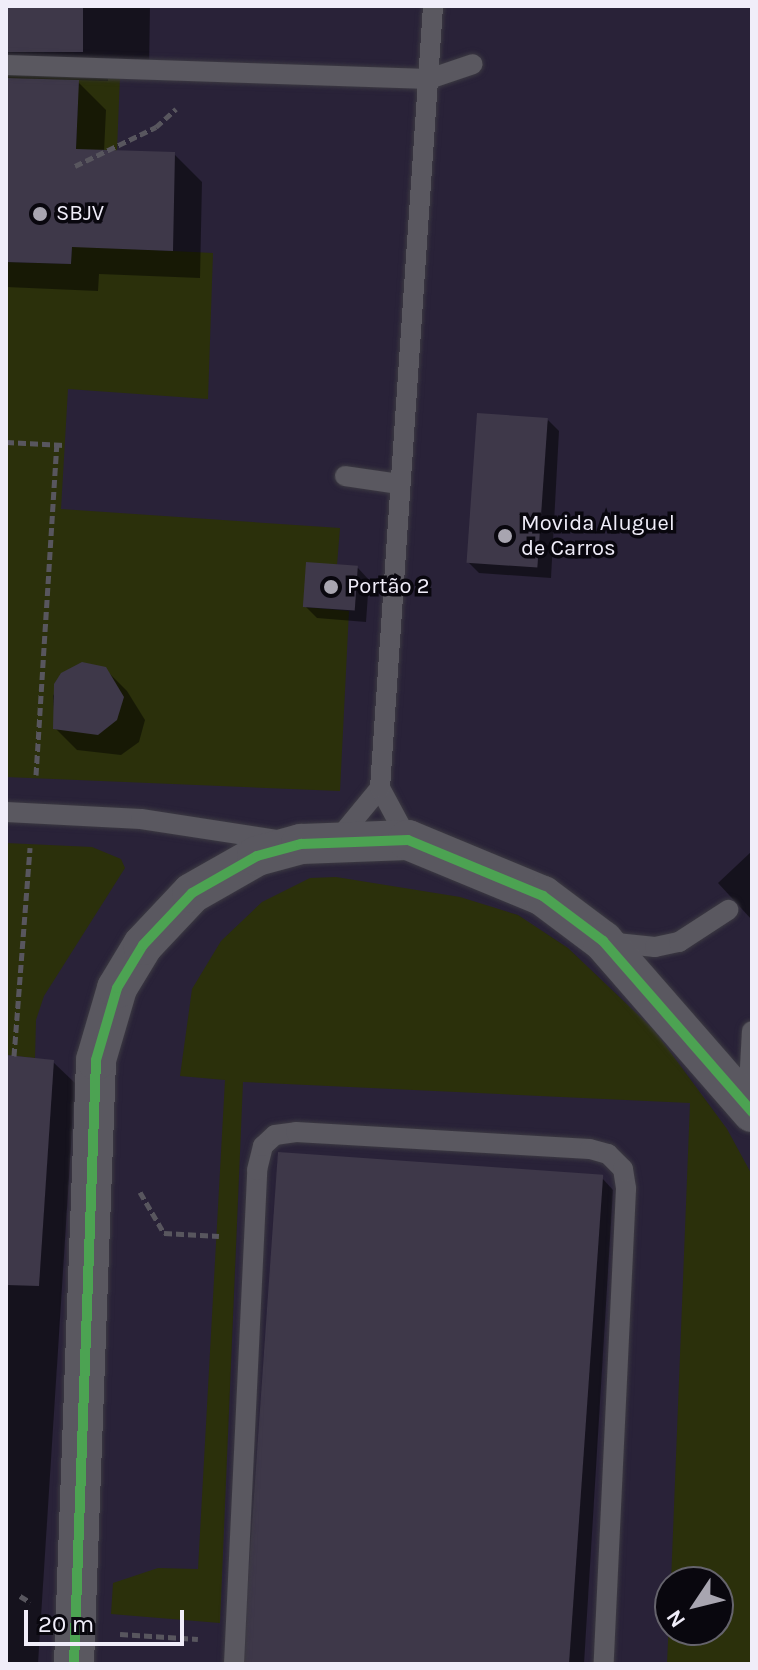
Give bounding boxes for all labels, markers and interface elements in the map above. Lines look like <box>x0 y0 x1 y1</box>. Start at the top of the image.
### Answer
place label: SBJV <box>56 201 104 227</box>
marker: SBJV <box>31 205 49 223</box>
place label: Movida Aluguel de Carros <box>521 510 675 562</box>
marker: Movida Aluguel de Carros <box>496 527 514 545</box>
place label: Portão 2 <box>347 574 430 600</box>
marker: Portão 2 <box>322 578 340 596</box>
north arrow <box>654 1566 734 1646</box>
scale bar <box>28 1594 188 1644</box>
text: N <box>661 1605 691 1633</box>
text: 20 m <box>38 1610 94 1638</box>

